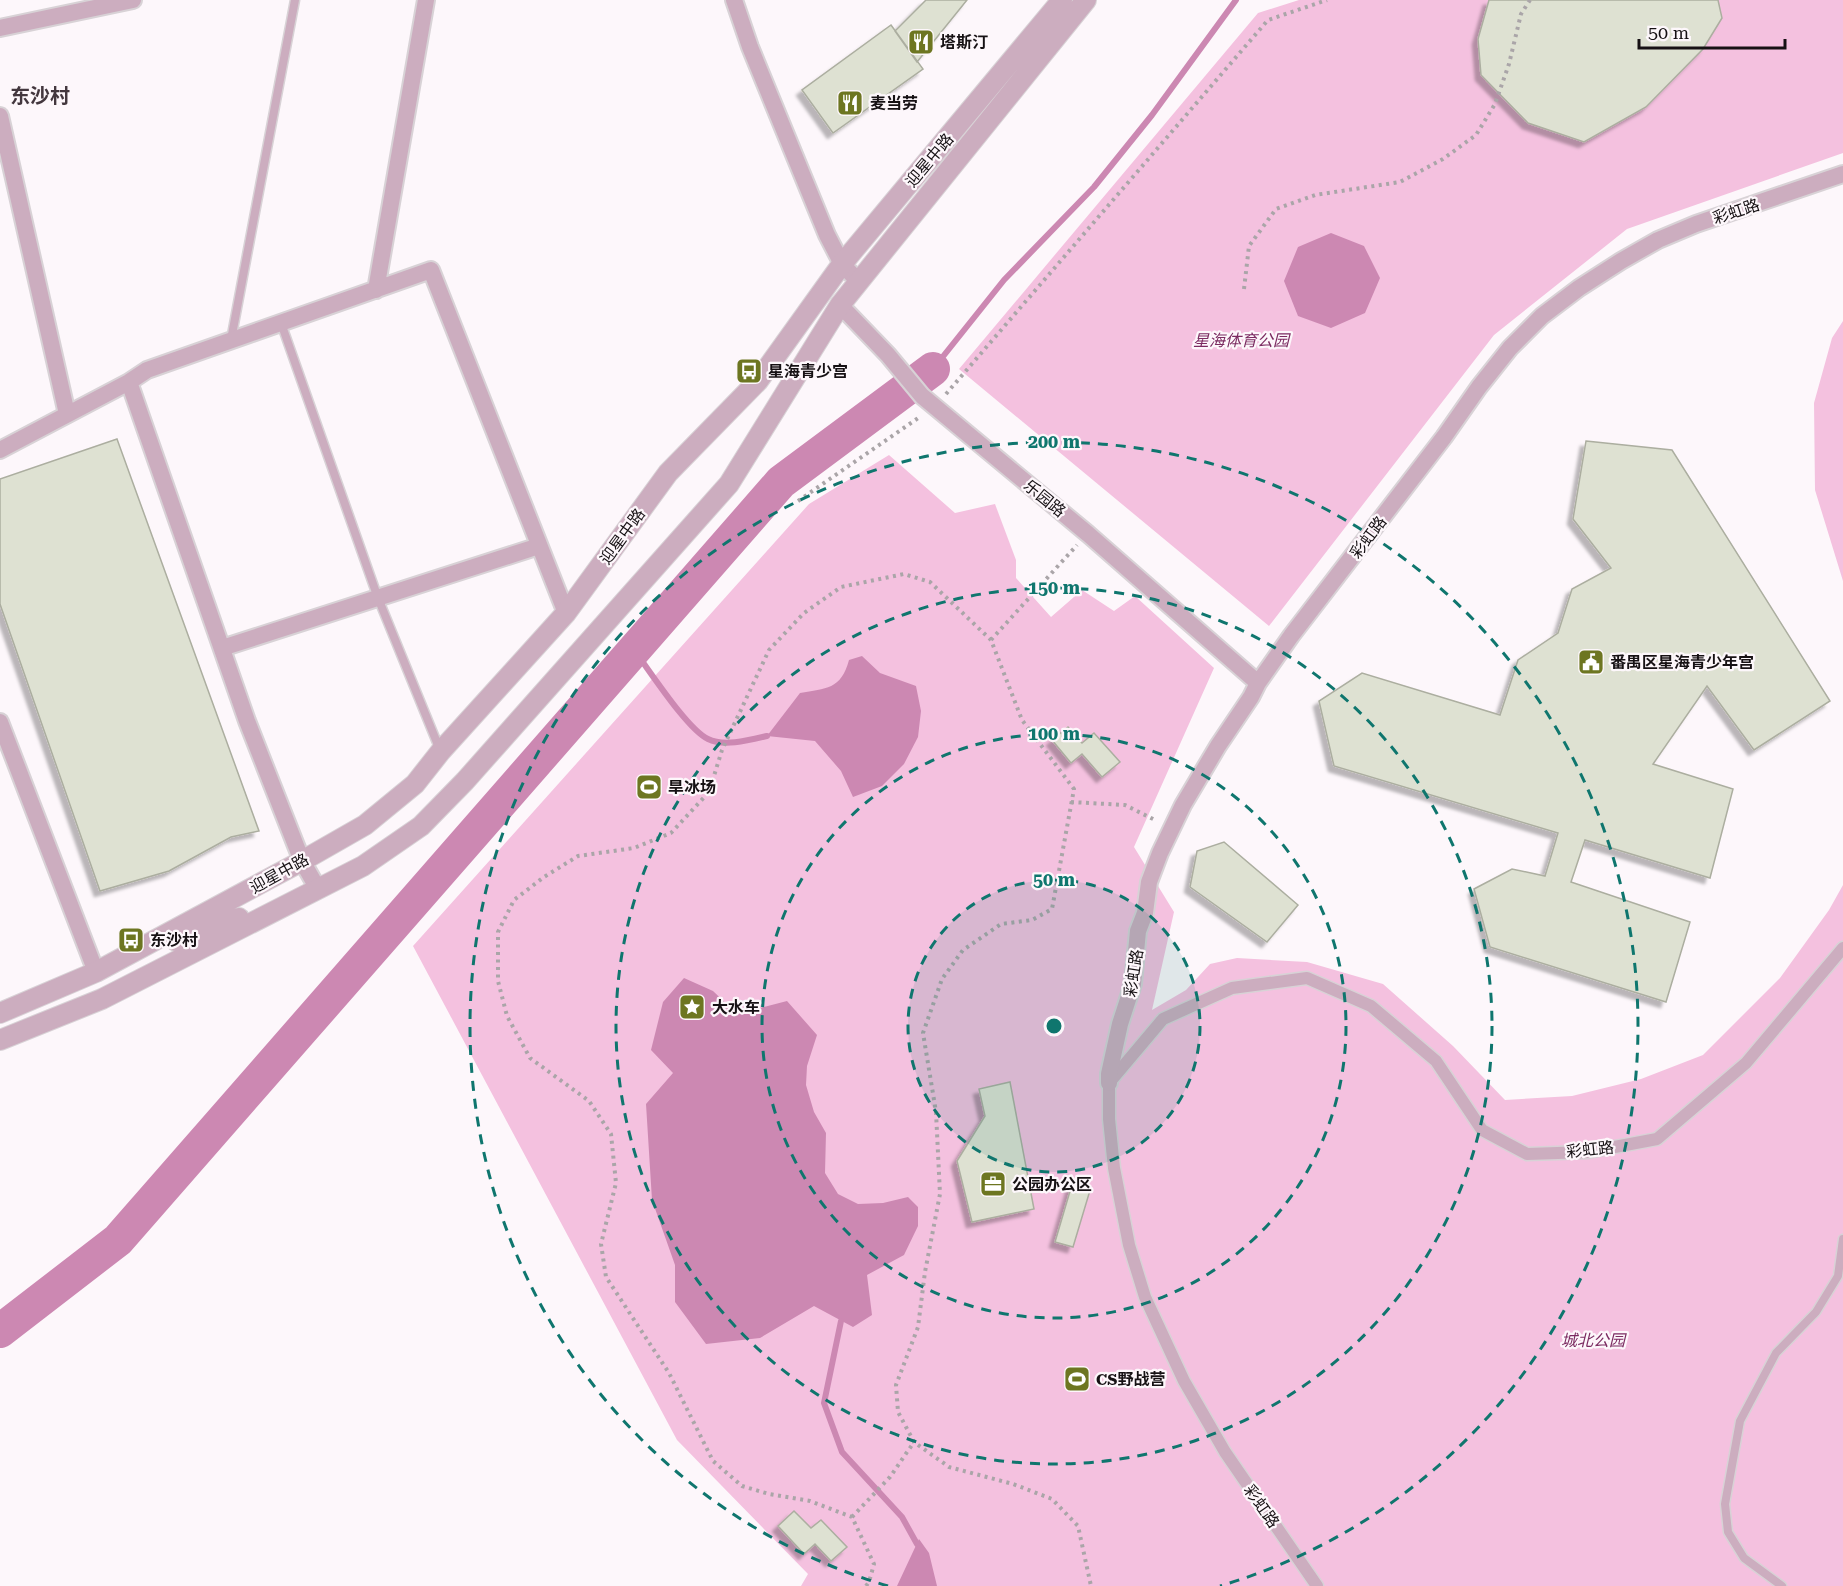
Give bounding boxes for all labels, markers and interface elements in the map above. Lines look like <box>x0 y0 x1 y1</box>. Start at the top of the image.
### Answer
scale bar <box>1639 12 1784 50</box>
text: 50 m <box>1648 22 1689 43</box>
restaurant icon: 塔斯汀 <box>906 27 936 57</box>
place label: 塔斯汀 <box>940 33 988 52</box>
district label: 东沙村 <box>10 84 70 108</box>
restaurant icon: 麦当劳 <box>835 88 865 118</box>
place label: 麦当劳 <box>870 94 918 113</box>
street label: 迎星中路 <box>902 130 957 191</box>
street label: 彩虹路 <box>1710 195 1762 228</box>
park label: 星海体育公园 <box>1193 331 1291 350</box>
bus stop icon: 星海青少宫 <box>734 356 764 386</box>
place label: 星海青少宫 <box>768 362 848 381</box>
text: 200 m <box>1028 431 1081 452</box>
street label: 乐园路 <box>1020 476 1069 521</box>
street label: 迎星中路 <box>596 505 649 568</box>
street label: 彩虹路 <box>1346 512 1390 562</box>
text: 150 m <box>1028 577 1081 598</box>
public building icon: 番禺区星海青少年宫 <box>1576 647 1606 677</box>
place label: 番禺区星海青少年宫 <box>1610 653 1754 672</box>
text: 100 m <box>1028 723 1081 744</box>
sports icon: 旱冰场 <box>634 772 664 802</box>
place label: 旱冰场 <box>668 778 716 797</box>
street label: 迎星中路 <box>247 850 312 897</box>
text: 50 m <box>1033 869 1076 890</box>
bus stop icon: 东沙村 <box>116 925 146 955</box>
place label: 东沙村 <box>150 931 198 950</box>
street label: 彩虹路 <box>1120 948 1147 998</box>
place icon: 大水车 <box>677 992 707 1022</box>
place label: 大水车 <box>712 998 760 1017</box>
centre of rings <box>1044 1016 1064 1036</box>
street label: 彩虹路 <box>1565 1138 1615 1161</box>
office icon: 公园办公区 <box>978 1169 1008 1199</box>
place label: 公园办公区 <box>1012 1175 1092 1194</box>
park label: 城北公园 <box>1561 1331 1627 1350</box>
sports icon: CS野战营 <box>1062 1364 1092 1394</box>
place label: CS野战营 <box>1096 1370 1165 1389</box>
street label: 彩虹路 <box>1240 1481 1283 1531</box>

